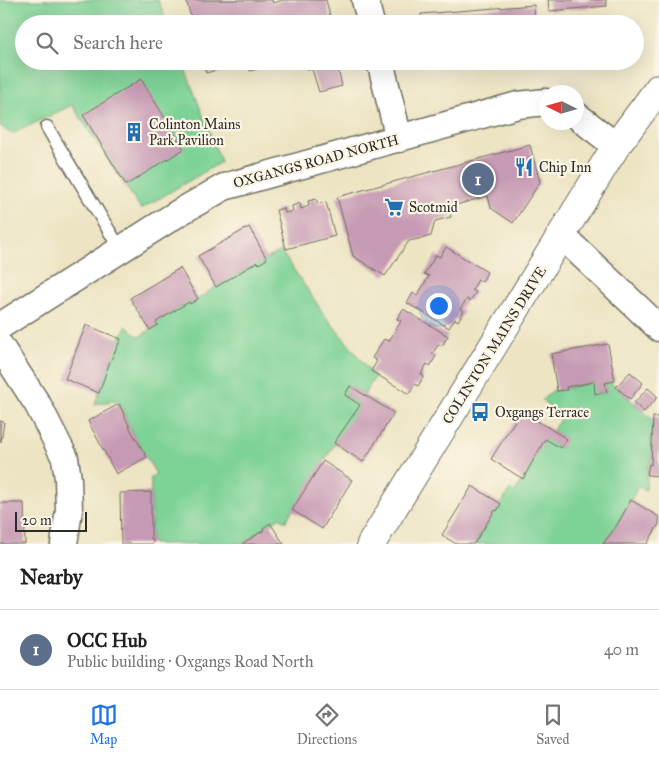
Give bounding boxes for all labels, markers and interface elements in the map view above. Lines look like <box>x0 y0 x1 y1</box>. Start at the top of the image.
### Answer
search box <box>15 15 644 70</box>
icon: search <box>33 29 61 57</box>
text: Search here <box>73 31 163 54</box>
north arrow <box>539 85 584 130</box>
place label: Colinton Mains Park Pavilion <box>149 116 240 149</box>
building icon: Colinton Mains Park Pavilion <box>123 121 145 143</box>
street label: OXGANGS ROAD NORTH <box>232 131 401 192</box>
restaurant icon: Chip Inn <box>513 156 535 178</box>
place label: Chip Inn <box>539 159 592 176</box>
pin: 1 <box>462 160 494 198</box>
supermarket icon: Scotmid <box>383 196 405 218</box>
place label: Scotmid <box>409 199 458 216</box>
street label: COLINTON MAINS DRIVE <box>439 263 550 427</box>
your location <box>426 293 452 319</box>
bus stop icon: Oxgangs Terrace <box>469 401 491 423</box>
place label: Oxgangs Terrace <box>495 404 589 421</box>
scale bar <box>15 509 88 532</box>
text: 20 m <box>22 512 52 529</box>
text: Nearby <box>20 564 83 590</box>
text: OCC Hub <box>67 629 147 652</box>
text: 1 <box>33 640 39 659</box>
text: 40 m <box>604 640 639 659</box>
text: Public building · Oxgangs Road North <box>67 652 314 671</box>
tab: Map <box>90 701 118 748</box>
tab: Directions <box>297 701 357 748</box>
tab: Saved <box>536 701 569 748</box>

